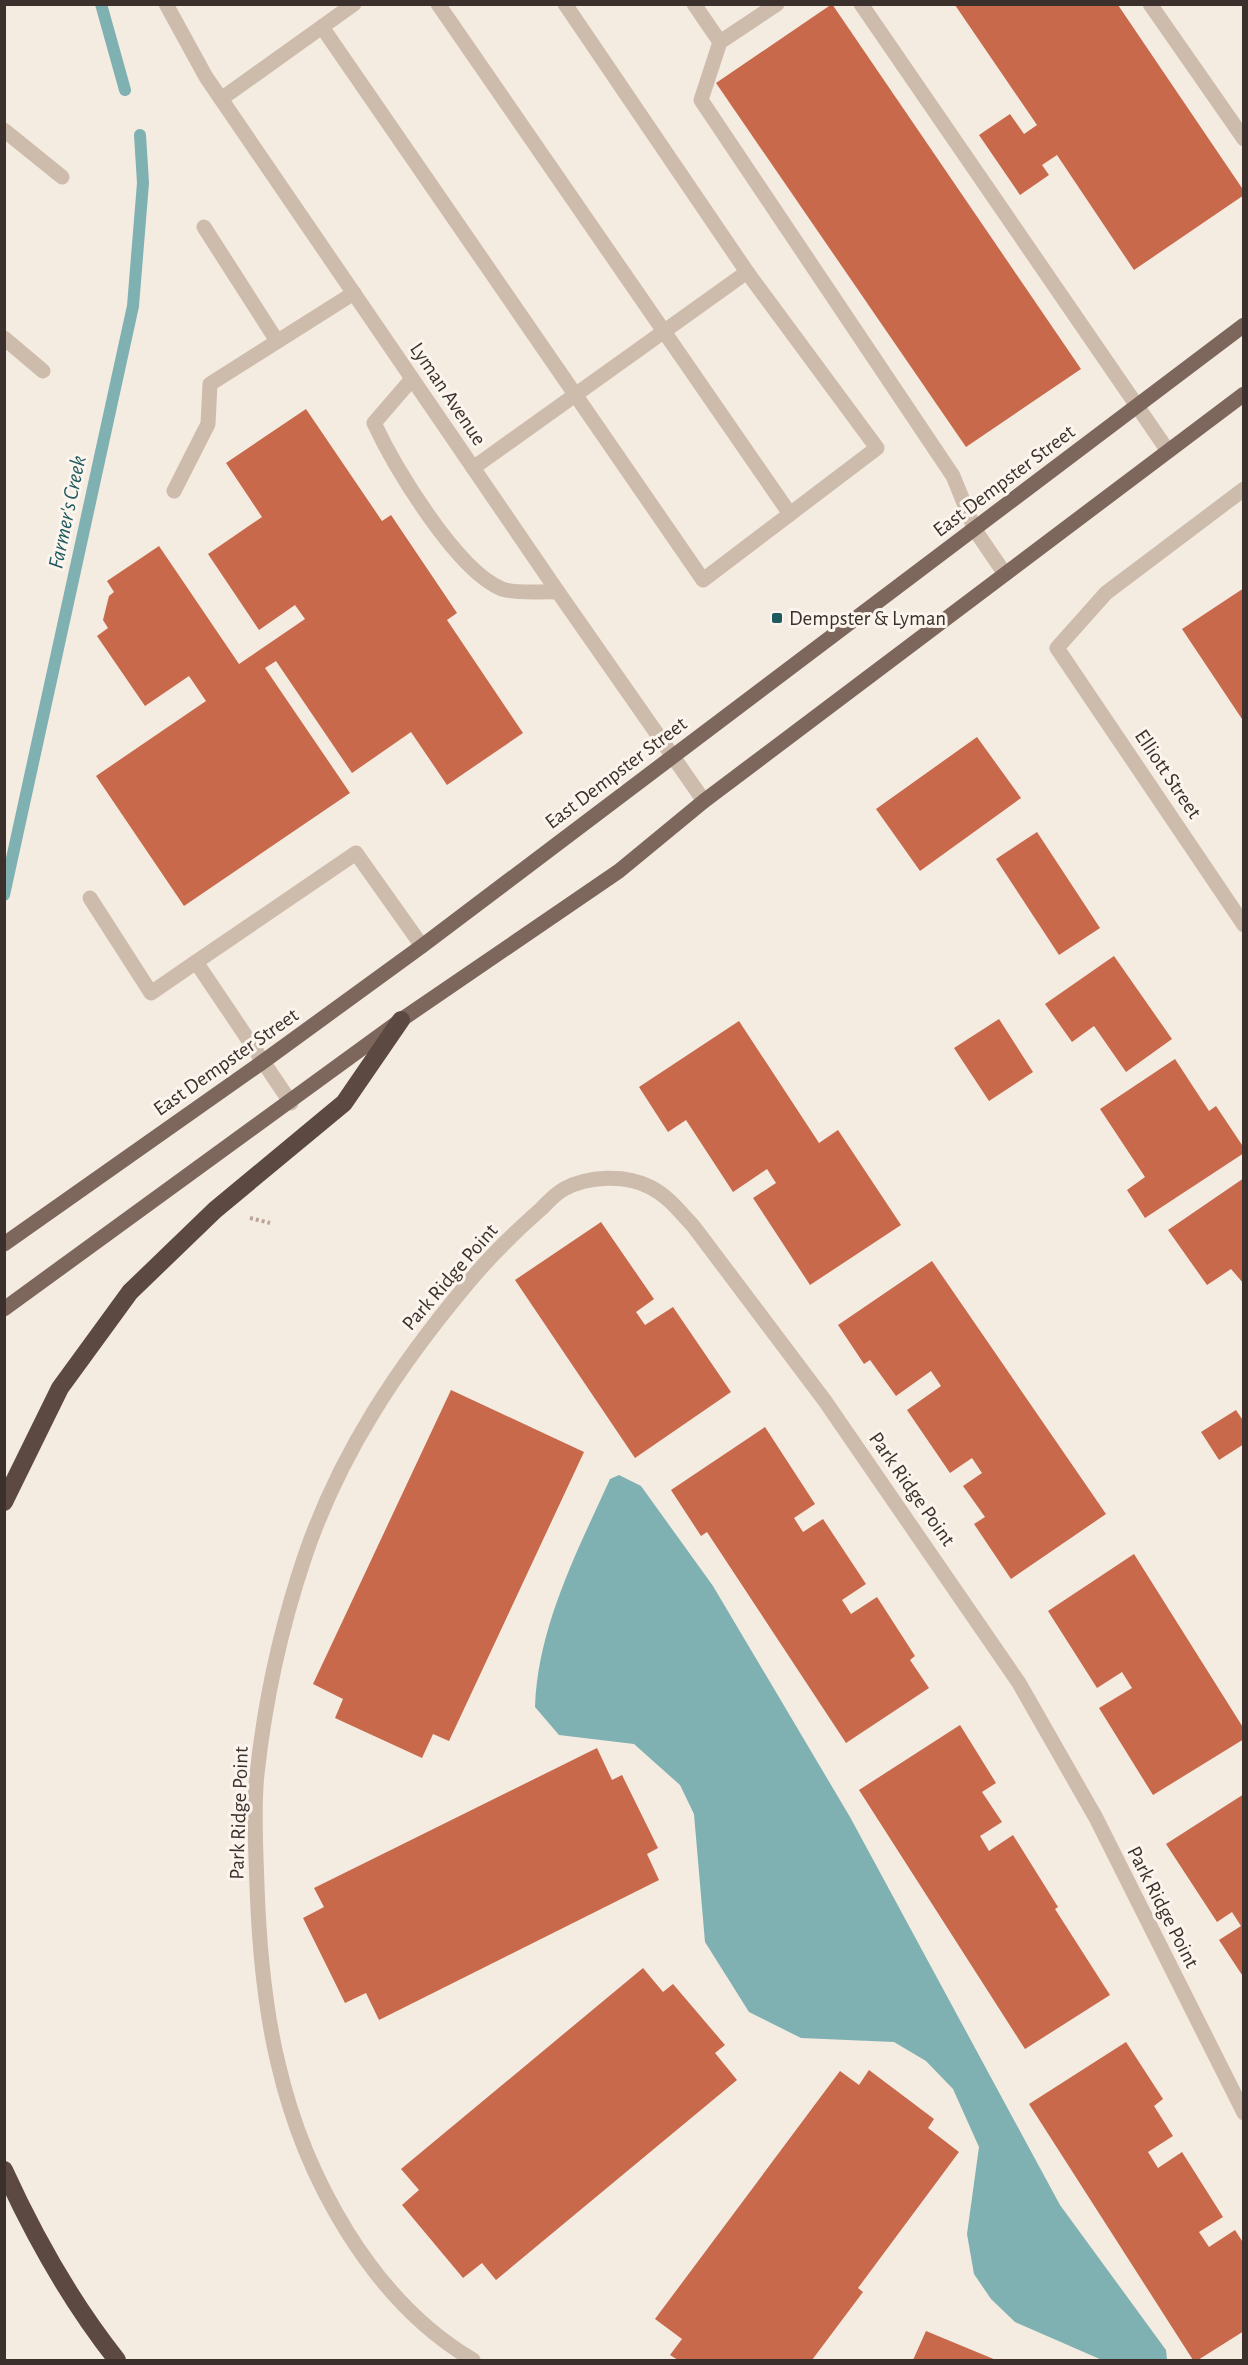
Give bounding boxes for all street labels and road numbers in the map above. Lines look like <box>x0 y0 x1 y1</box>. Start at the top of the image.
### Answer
street label: Lyman Avenue <box>406 339 490 449</box>
street label: East Dempster Street <box>929 421 1079 541</box>
street label: East Dempster Street <box>541 713 691 833</box>
street label: Elliott Street <box>1131 726 1205 822</box>
street label: East Dempster Street <box>150 1004 303 1120</box>
street label: Park Ridge Point <box>398 1219 502 1334</box>
street label: Park Ridge Point <box>865 1428 959 1550</box>
street label: Park Ridge Point <box>226 1746 252 1880</box>
street label: Park Ridge Point <box>1123 1843 1203 1972</box>

